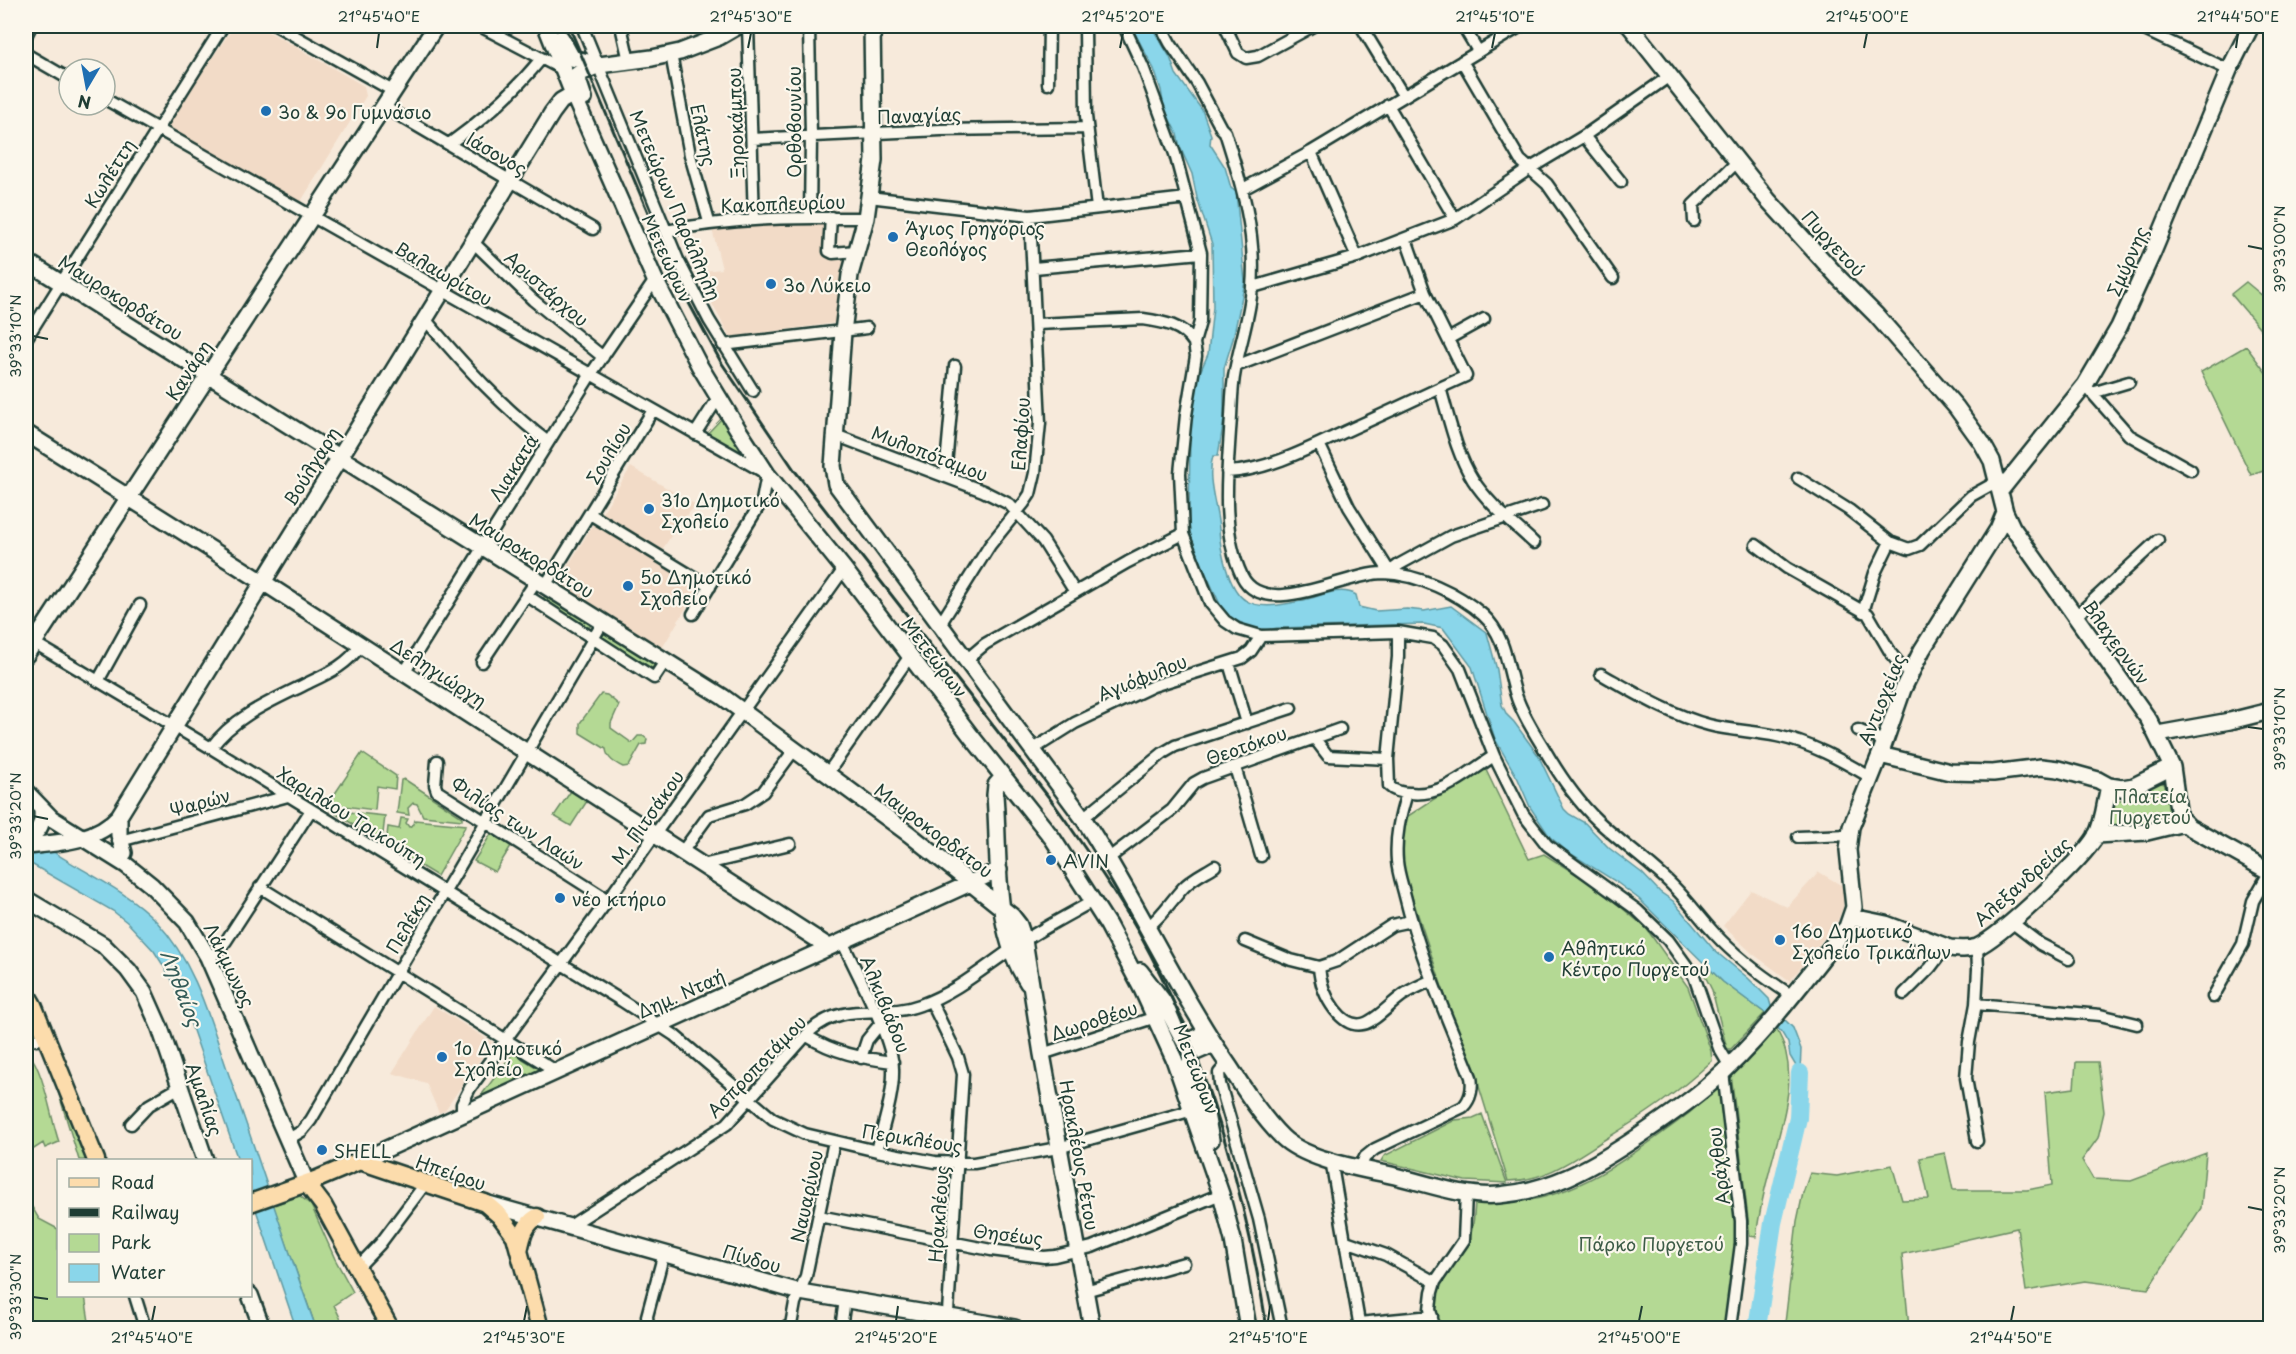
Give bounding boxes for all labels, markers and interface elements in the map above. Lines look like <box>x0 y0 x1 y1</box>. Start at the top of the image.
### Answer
text: 21°45'40"E <box>338 4 420 27</box>
text: 21°45'30"E <box>710 4 792 27</box>
text: 21°45'20"E <box>1081 4 1165 27</box>
text: 21°45'10"E <box>1455 4 1535 27</box>
text: 21°45'00"E <box>1825 4 1909 27</box>
text: 21°44'50"E <box>2197 4 2279 27</box>
north arrow <box>57 57 117 117</box>
street label: Ορθοβουνίου <box>780 66 807 178</box>
street label: Ξηροκάμπου <box>720 67 750 179</box>
text: N <box>76 90 93 116</box>
place label: 3ο & 9ο Γυμνάσιο <box>278 98 431 125</box>
street label: Παναγίας <box>876 100 962 130</box>
street label: Ελάτης <box>684 101 724 169</box>
marker: 3ο & 9ο Γυμνάσιο <box>259 104 273 118</box>
street label: Μετεώρων Παράλληλη <box>626 106 726 304</box>
street label: Ιάσονος <box>462 125 532 181</box>
street label: Κωλέττη <box>77 133 141 213</box>
street label: Κακοπλευρίου <box>720 187 846 219</box>
street label: Πυργετού <box>1796 204 1872 282</box>
text: 39°33'00"N <box>2267 205 2290 293</box>
street label: Μετεώρων <box>638 210 698 306</box>
place label: Άγιος Γρηγόριος Θεολόγος <box>905 214 1045 262</box>
street label: Σμύρνης <box>2100 222 2154 300</box>
marker: Άγιος Γρηγόριος Θεολόγος <box>886 230 900 244</box>
street label: Βαλαωρίτου <box>390 234 498 312</box>
street label: Αριστάρχου <box>499 244 595 332</box>
street label: Μαυροκορδάτου <box>53 248 189 346</box>
place label: 3ο Λύκειο <box>783 271 871 298</box>
marker: 3ο Λύκειο <box>764 277 778 291</box>
text: 39°33'10"N <box>3 294 26 378</box>
street label: Κανάρη <box>158 334 218 406</box>
street label: Ελαφίου <box>1004 396 1036 472</box>
street label: Σουλίου <box>579 417 637 489</box>
street label: Μυλοπόταμου <box>868 418 992 488</box>
street label: Βούλγαρη <box>276 421 346 511</box>
street label: Λιακατά <box>482 428 544 506</box>
place label: 31ο Δημοτικό Σχολείο <box>661 486 780 534</box>
marker: 31ο Δημοτικό Σχολείο <box>642 502 656 516</box>
street label: Μαυροκορδάτου <box>464 506 600 604</box>
place label: 5ο Δημοτικό Σχολείο <box>640 563 752 611</box>
marker: 5ο Δημοτικό Σχολείο <box>621 579 635 593</box>
street label: Βλαχερνών <box>2077 594 2157 690</box>
street label: Μετεώρων <box>895 611 975 703</box>
street label: Δεληγιώργη <box>386 631 492 713</box>
street label: Αγιόφυλου <box>1093 647 1191 707</box>
street label: Αντιοχείας <box>1850 649 1912 749</box>
text: 39°33'10"N <box>2267 687 2290 771</box>
street label: Θεοτόκου <box>1202 719 1290 771</box>
street label: Χαριλάου Τρικούπη <box>272 759 432 873</box>
street label: Μ. Πιτσάκου <box>604 764 690 870</box>
street label: Φιλίας των Λαών <box>446 770 590 876</box>
text: 39°33'20"N <box>3 772 26 860</box>
street label: Μαυροκορδάτου <box>869 776 999 884</box>
street label: Ψαρών <box>167 781 233 823</box>
park label: Πλατεία Πυργετού <box>2109 782 2191 830</box>
street label: Αλεξανδρείας <box>1967 830 2077 932</box>
place label: AVIN <box>1063 847 1109 874</box>
marker: AVIN <box>1044 853 1058 867</box>
place label: νέο κτήριο <box>572 885 666 912</box>
street label: Πελέκη <box>379 888 435 958</box>
marker: νέο κτήριο <box>553 891 567 905</box>
place label: 16ο Δημοτικό Σχολείο Τρικάλων <box>1792 917 1951 965</box>
street label: Λάκμωνος <box>198 918 262 1012</box>
marker: 16ο Δημοτικό Σχολείο Τρικάλων <box>1773 933 1787 947</box>
place label: Αθλητικό Κέντρο Πυργετού <box>1561 934 1710 982</box>
water label: Ληθαίος <box>154 945 211 1033</box>
marker: Αθλητικό Κέντρο Πυργετού <box>1542 950 1556 964</box>
street label: Αλκιβιάδου <box>854 951 918 1057</box>
street label: Δημ. Νταή <box>633 962 729 1024</box>
street label: Δωροθέου <box>1047 993 1141 1047</box>
street label: Ασπροποτάμου <box>700 1009 812 1123</box>
street label: Μετεώρων <box>1167 1020 1227 1118</box>
place label: 1ο Δημοτικό Σχολείο <box>454 1034 562 1082</box>
marker: 1ο Δημοτικό Σχολείο <box>435 1050 449 1064</box>
street label: Αμαλίας <box>180 1059 230 1139</box>
street label: Ηρακλέους Ρέτου <box>1053 1078 1107 1232</box>
street label: Περικλέους <box>860 1117 964 1159</box>
street label: Αράχθου <box>1700 1125 1736 1207</box>
place label: SHELL <box>334 1137 391 1164</box>
marker: SHELL <box>315 1143 329 1157</box>
street label: Ηπείρου <box>412 1147 490 1197</box>
street label: Ναυαρίνου <box>783 1147 829 1245</box>
legend <box>57 1159 252 1297</box>
street label: Ηρακλέους <box>921 1165 955 1263</box>
text: 39°33'20"N <box>2267 1166 2290 1254</box>
text: Road <box>111 1168 155 1195</box>
text: Railway <box>111 1198 179 1225</box>
street label: Θησέως <box>971 1216 1045 1252</box>
text: Park <box>111 1228 151 1255</box>
park label: Πάρκο Πυργετού <box>1578 1230 1724 1257</box>
street label: Πίνδου <box>720 1237 784 1279</box>
text: 39°33'30"N <box>3 1254 26 1340</box>
text: Water <box>111 1258 166 1285</box>
text: 21°45'40"E <box>111 1325 193 1348</box>
text: 21°45'30"E <box>483 1325 565 1348</box>
text: 21°45'20"E <box>854 1325 938 1348</box>
text: 21°45'10"E <box>1228 1325 1308 1348</box>
text: 21°45'00"E <box>1597 1325 1681 1348</box>
text: 21°44'50"E <box>1970 1325 2052 1348</box>

